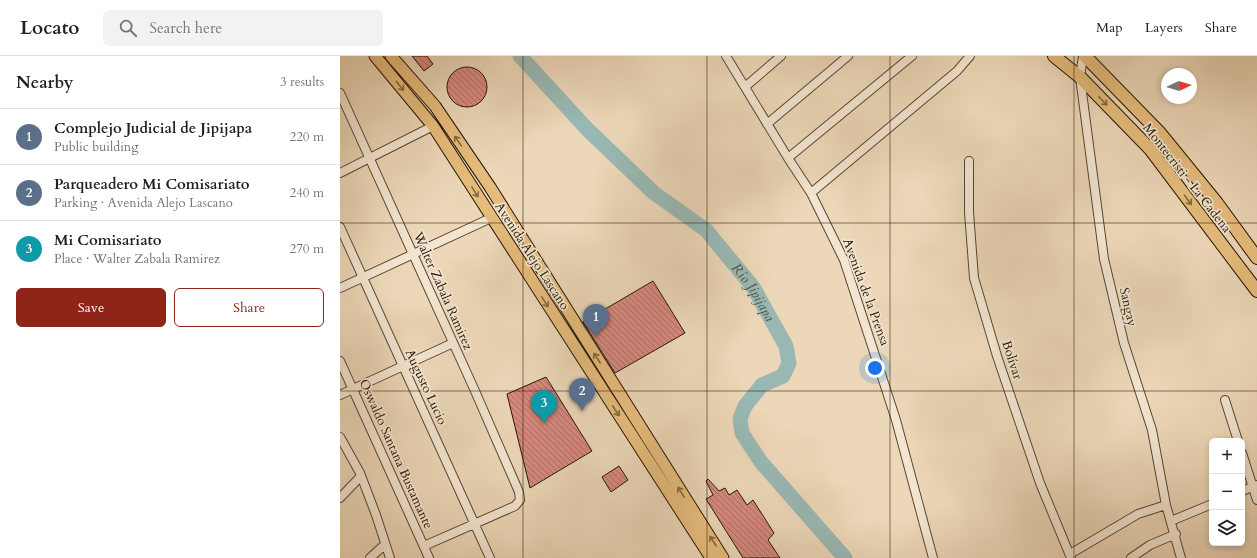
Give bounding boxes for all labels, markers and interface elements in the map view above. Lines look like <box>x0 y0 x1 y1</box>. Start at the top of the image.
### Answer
search box <box>103 10 383 46</box>
text: Locato <box>20 15 79 41</box>
icon: search <box>117 17 139 39</box>
text: Search here <box>149 18 222 38</box>
text: Map <box>1096 18 1123 37</box>
text: Layers <box>1145 18 1183 37</box>
text: Share <box>1205 18 1237 37</box>
north arrow <box>1161 68 1197 104</box>
text: Nearby <box>16 71 73 94</box>
text: 3 results <box>280 73 324 91</box>
one-way arrow <box>396 81 404 92</box>
one-way arrow <box>1099 96 1108 106</box>
text: Complejo Judicial de Jipijapa <box>54 118 252 138</box>
street label: Montecristi - La Cadena <box>1139 120 1236 237</box>
text: 1 <box>26 128 32 146</box>
text: 220 m <box>290 128 324 146</box>
one-way arrow <box>454 136 462 147</box>
text: Public building <box>54 138 139 156</box>
text: Parqueadero Mi Comisariato <box>54 174 250 194</box>
text: 2 <box>26 184 32 202</box>
text: 240 m <box>290 184 324 202</box>
one-way arrow <box>471 186 479 197</box>
text: Parking · Avenida Alejo Lascano <box>54 194 233 212</box>
one-way arrow <box>1184 194 1192 205</box>
street label: Avenida Alejo Lascano <box>490 199 574 313</box>
street label: Walter Zabala Ramirez <box>409 228 477 353</box>
text: Mi Comisariato <box>54 230 162 250</box>
street label: Avenida de la Prensa <box>838 236 894 349</box>
text: 3 <box>26 240 32 258</box>
text: 270 m <box>290 240 324 258</box>
text: Place · Walter Zabala Ramirez <box>54 250 220 268</box>
water label: Río Jipijapa <box>727 259 780 325</box>
street label: Sangay <box>1115 286 1141 328</box>
button: Save <box>16 288 166 327</box>
button: Share <box>174 288 324 327</box>
one-way arrow <box>541 296 549 307</box>
pin: 1 <box>583 304 609 337</box>
street label: Bolívar <box>997 338 1027 382</box>
street label: Augusto Lucio <box>401 346 451 428</box>
one-way arrow <box>593 353 601 364</box>
your location <box>865 358 885 378</box>
street label: Oswaldo Santana Bustamante <box>355 376 437 532</box>
pin: 2 <box>569 378 595 411</box>
pin: 3 <box>531 390 557 423</box>
one-way arrow <box>612 405 620 416</box>
map controls <box>1209 438 1245 546</box>
button: + <box>1209 438 1245 474</box>
button: − <box>1209 474 1245 510</box>
one-way arrow <box>677 487 685 498</box>
button: layers <box>1209 510 1245 546</box>
one-way arrow <box>708 535 716 547</box>

